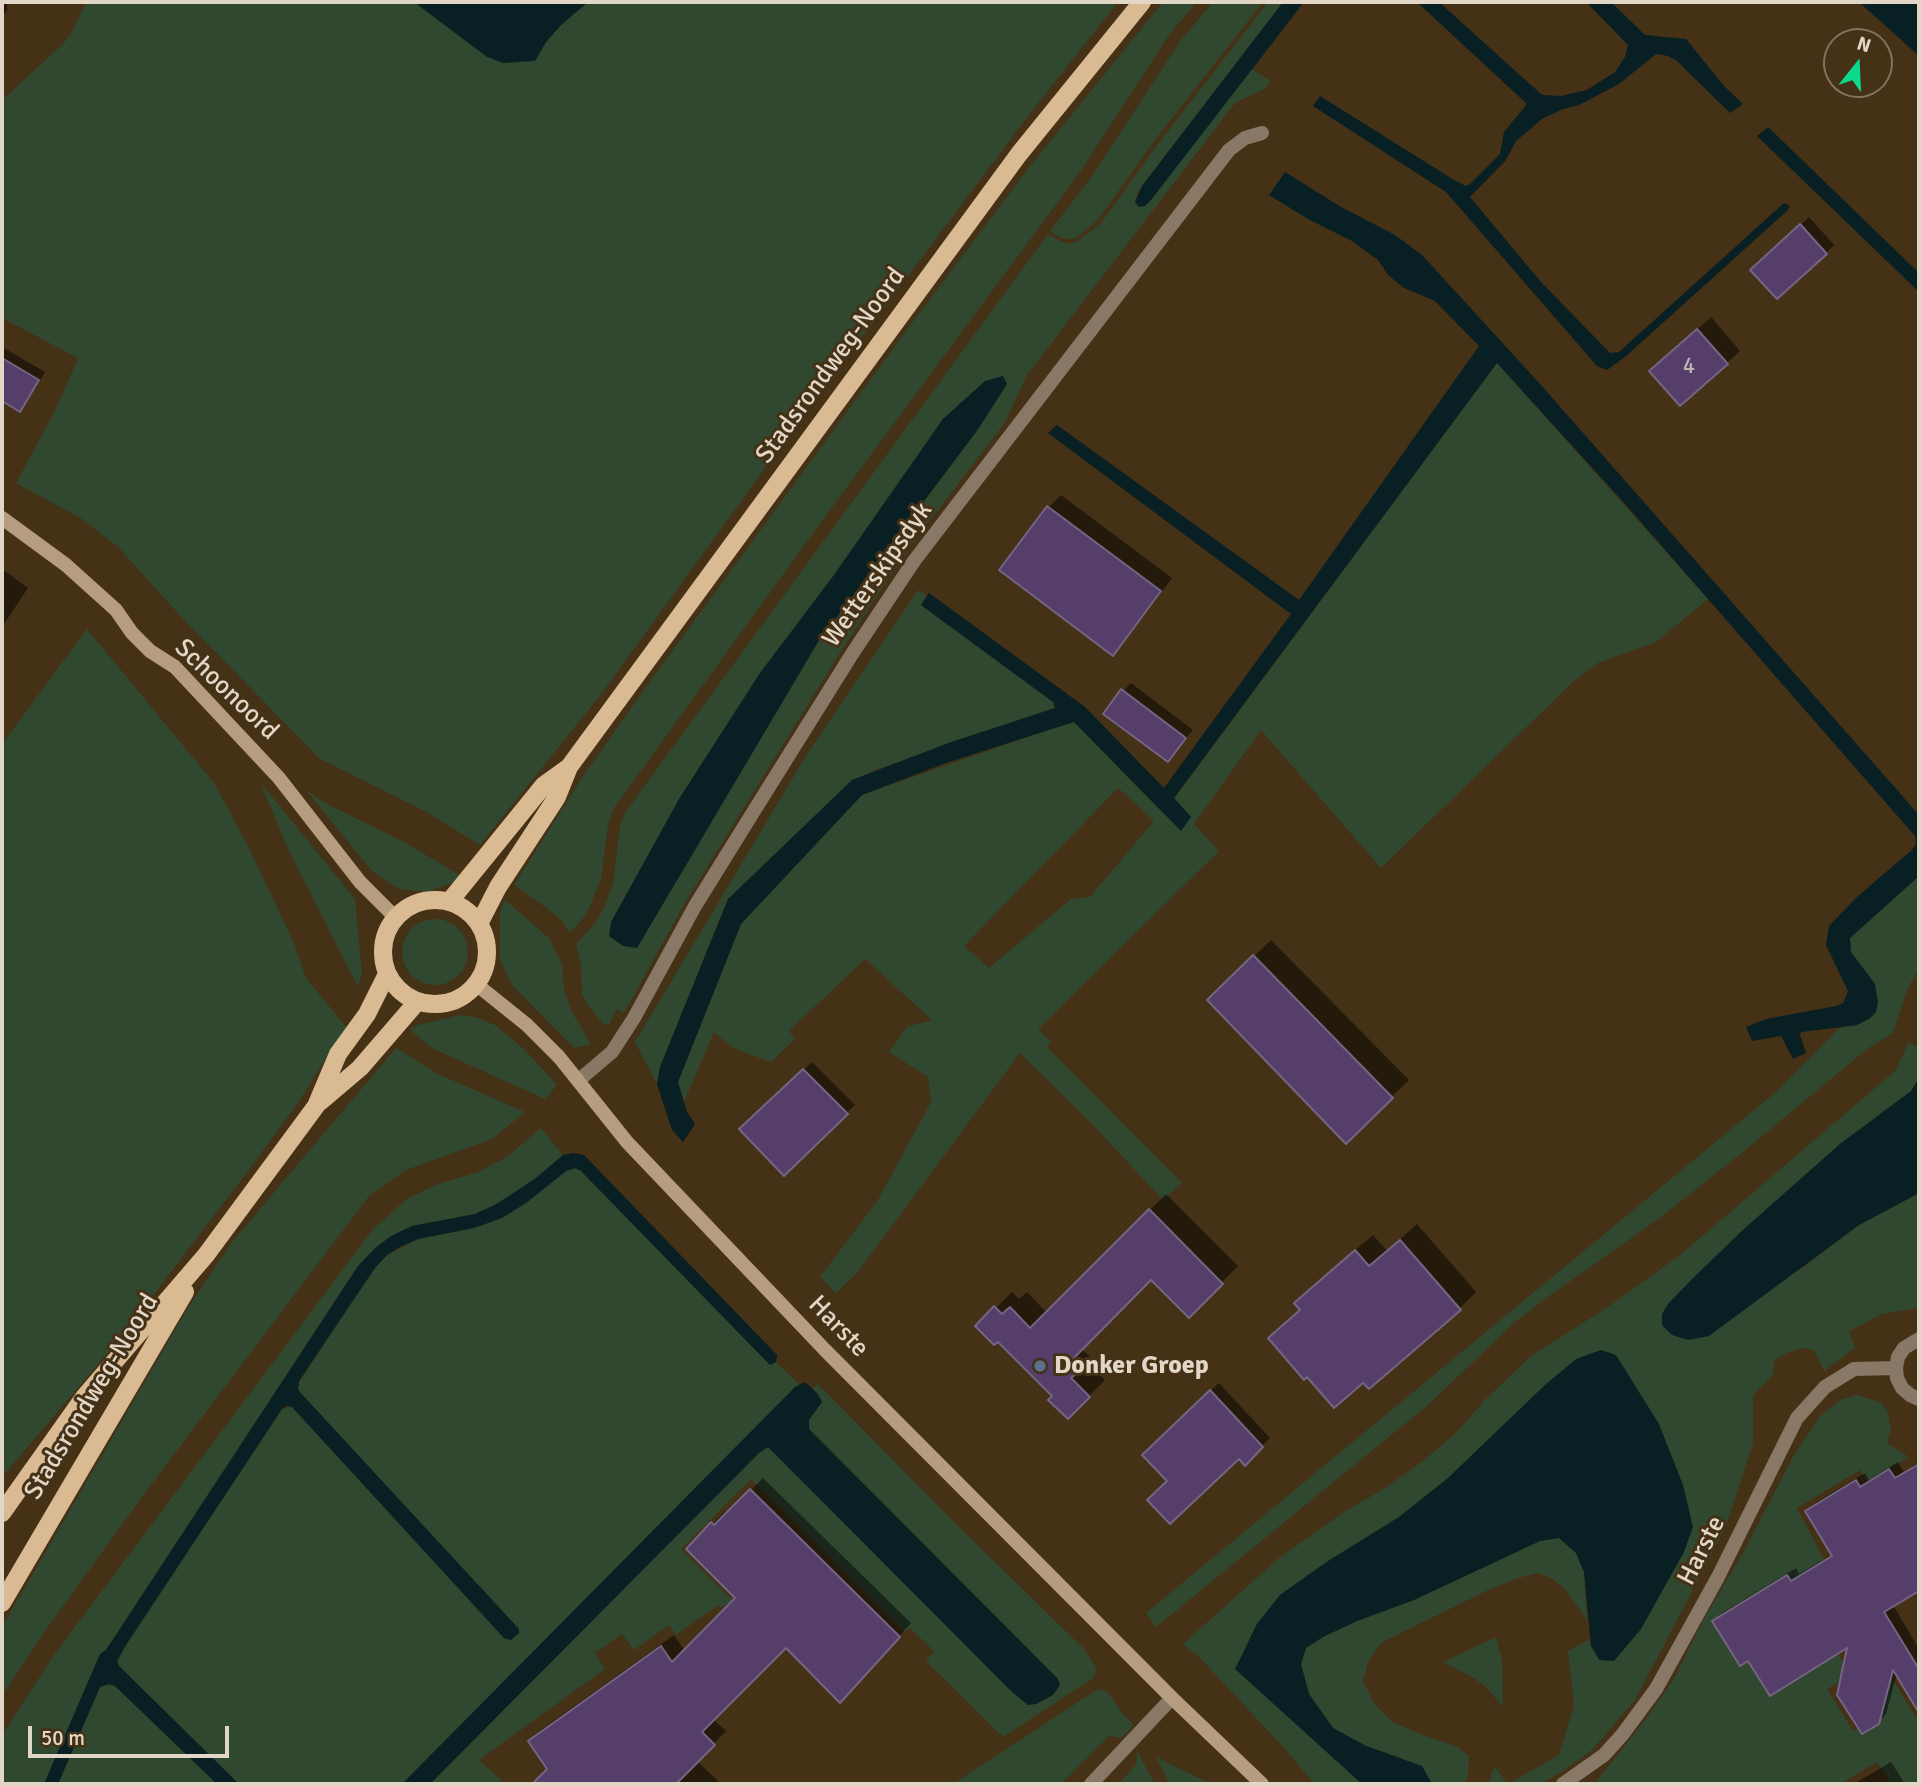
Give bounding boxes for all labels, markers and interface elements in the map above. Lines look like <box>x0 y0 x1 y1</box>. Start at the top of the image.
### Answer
north arrow <box>1823 28 1893 98</box>
text: N <box>1854 31 1874 58</box>
street label: Stadsrondweg-Noord <box>749 262 913 470</box>
house number: 4 <box>1683 353 1695 381</box>
street label: Wetterskipsdyk <box>816 496 940 654</box>
street label: Schoonoord <box>168 633 284 747</box>
street label: Stadsrondweg-Noord <box>18 1288 166 1506</box>
street label: Harste <box>801 1290 875 1364</box>
place label: Donker Groep <box>1054 1350 1209 1382</box>
marker: Donker Groep <box>1032 1358 1048 1374</box>
street label: Harste <box>1671 1511 1733 1591</box>
scale bar <box>32 1712 233 1756</box>
text: 50 m <box>41 1725 85 1751</box>

